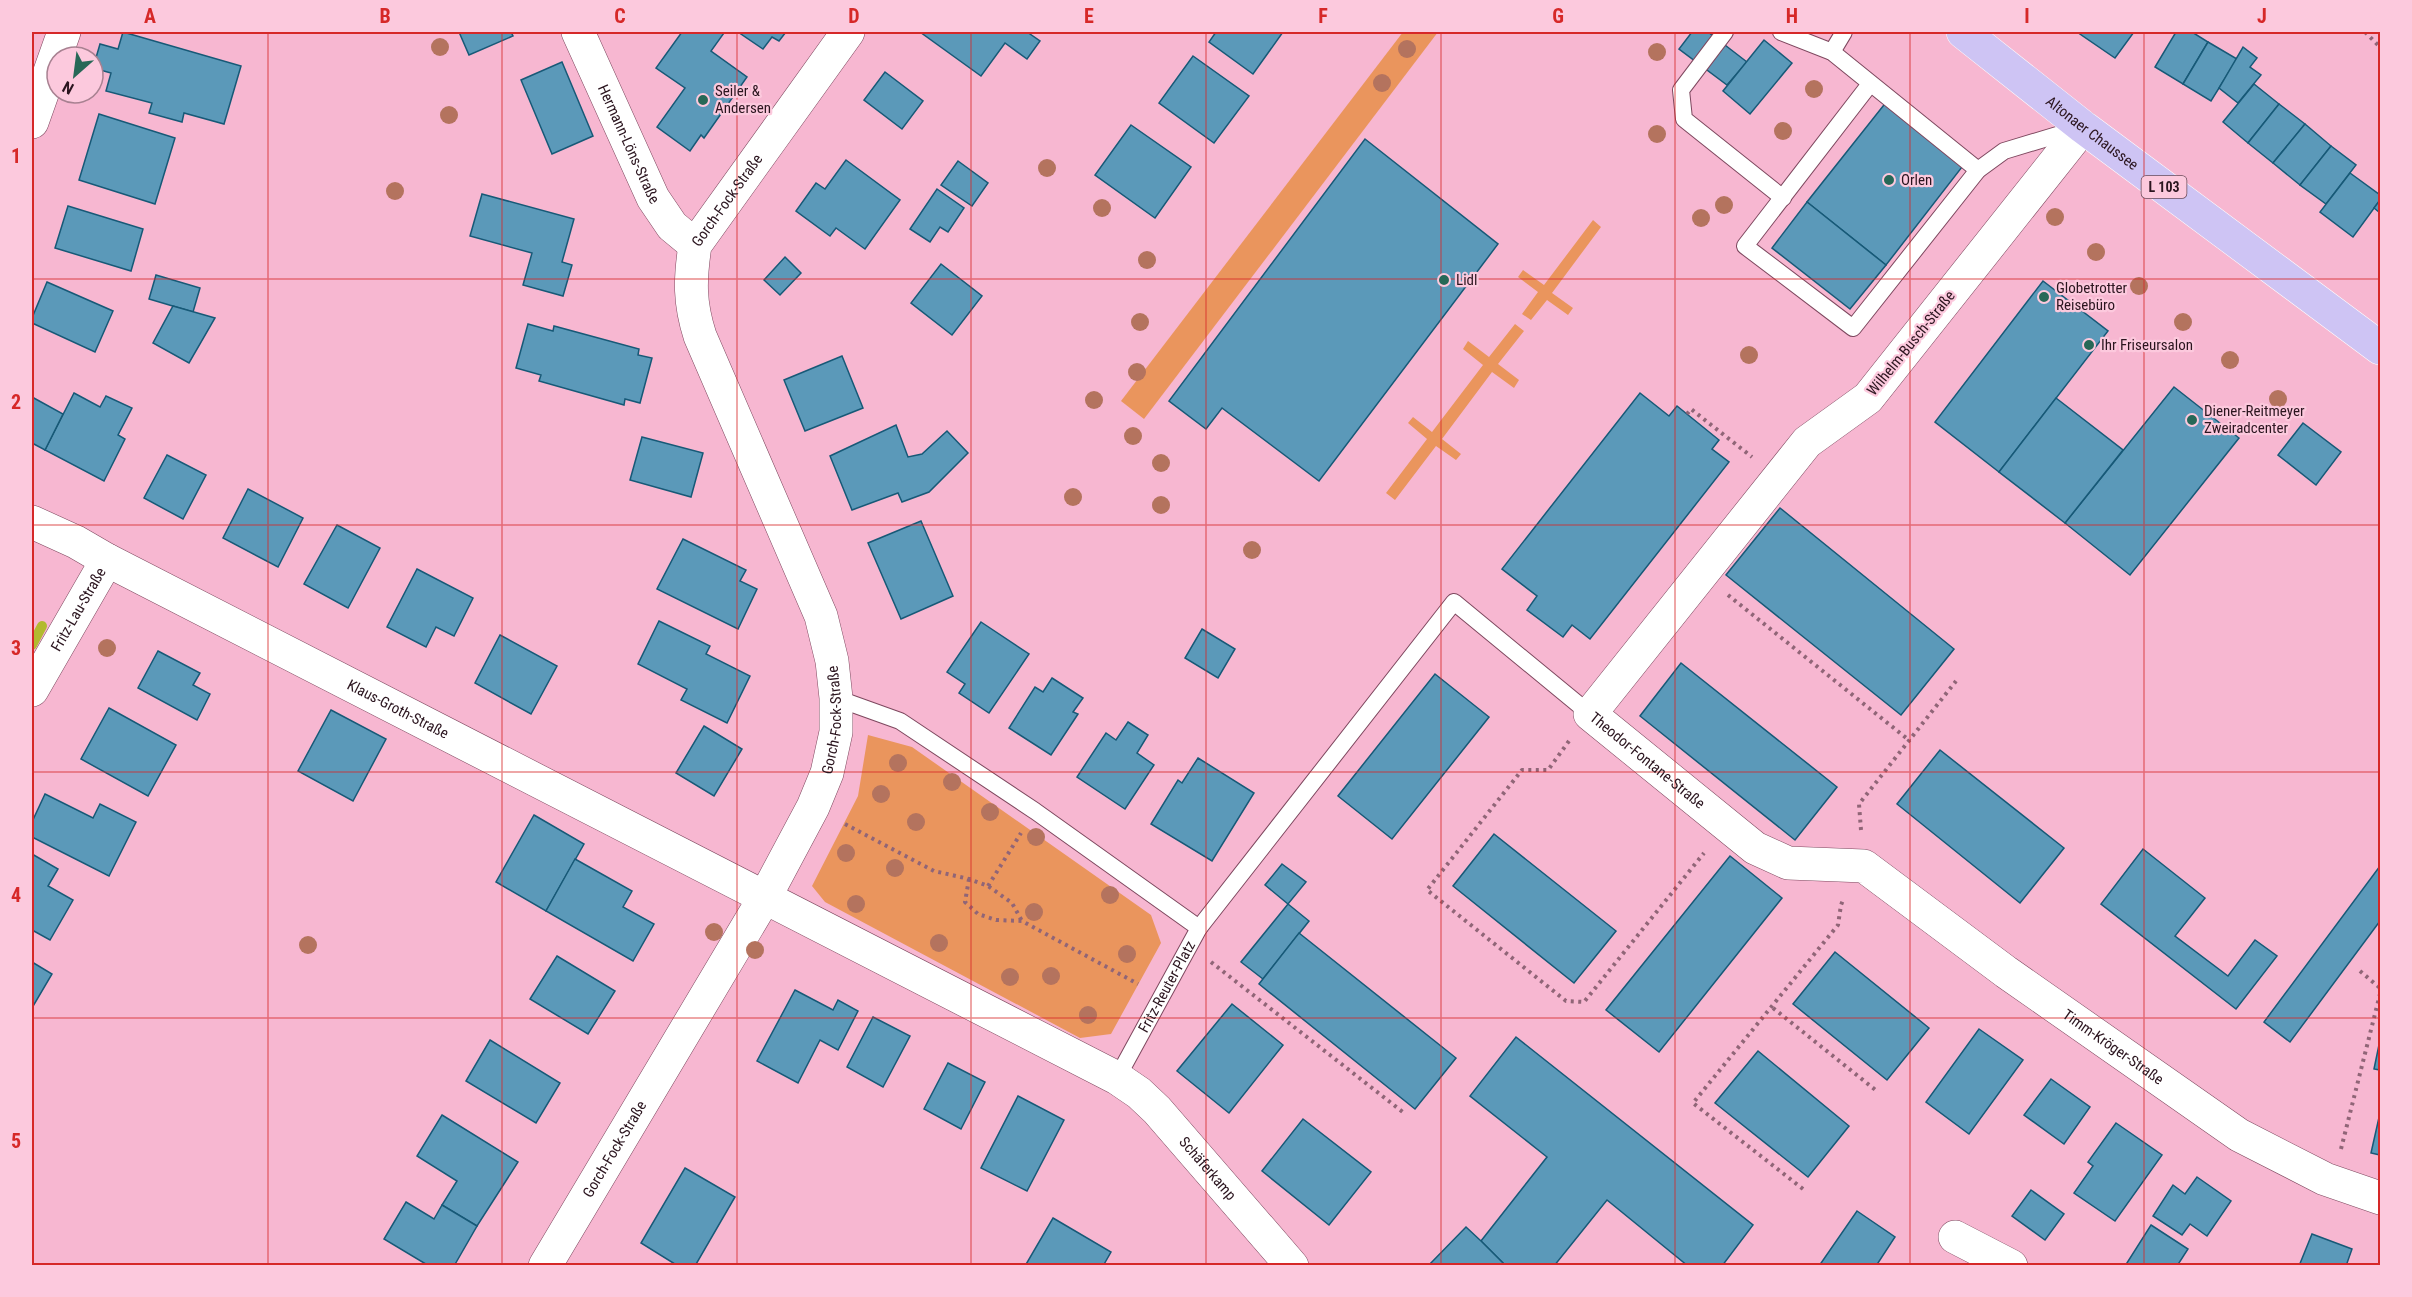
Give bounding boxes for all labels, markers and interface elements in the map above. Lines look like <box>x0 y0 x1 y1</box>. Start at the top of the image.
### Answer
text: A <box>144 4 156 28</box>
text: B <box>379 4 391 28</box>
text: C <box>614 4 626 28</box>
text: D <box>848 4 860 28</box>
text: E <box>1084 4 1094 28</box>
text: F <box>1318 4 1328 28</box>
text: G <box>1552 4 1564 28</box>
text: H <box>1786 4 1798 28</box>
text: I <box>2024 4 2030 28</box>
text: J <box>2257 4 2267 28</box>
north arrow <box>45 45 105 105</box>
text: N <box>59 77 77 98</box>
street label: Hermann-Löns-Straße <box>594 82 663 207</box>
place label: Seiler & Andersen <box>715 82 771 117</box>
street label: Altonaer Chaussee <box>2042 92 2142 174</box>
marker: Seiler & Andersen <box>696 93 710 107</box>
text: 1 <box>11 144 21 168</box>
street label: Gorch-Fock-Straße <box>688 151 766 250</box>
place label: Orlen <box>1901 171 1932 189</box>
marker: Orlen <box>1882 173 1896 187</box>
road number: L 103 <box>2142 176 2186 198</box>
place label: Lidl <box>1456 271 1477 289</box>
marker: Lidl <box>1437 273 1451 287</box>
place label: Globetrotter Reisebüro <box>2056 279 2128 314</box>
street label: Wilhelm-Busch-Straße <box>1863 287 1959 399</box>
marker: Globetrotter Reisebüro <box>2037 290 2051 304</box>
place label: Ihr Friseursalon <box>2101 336 2193 354</box>
marker: Ihr Friseursalon <box>2082 338 2096 352</box>
text: 2 <box>11 390 21 414</box>
place label: Diener-Reitmeyer Zweiradcenter <box>2204 402 2305 437</box>
marker: Diener-Reitmeyer Zweiradcenter <box>2185 413 2199 427</box>
street label: Fritz-Lau-Straße <box>47 564 110 655</box>
text: 3 <box>11 636 21 660</box>
street label: Gorch-Fock-Straße <box>818 665 845 776</box>
street label: Klaus-Groth-Straße <box>344 676 452 743</box>
street label: Theodor-Fontane-Straße <box>1586 709 1709 813</box>
text: 4 <box>11 883 21 907</box>
street label: Fritz-Reuter-Platz <box>1135 938 1199 1036</box>
street label: Timm-Kröger-Straße <box>2059 1005 2167 1089</box>
street label: Gorch-Fock-Straße <box>579 1098 650 1201</box>
text: 5 <box>11 1129 21 1153</box>
street label: Schäferkamp <box>1175 1133 1240 1204</box>

